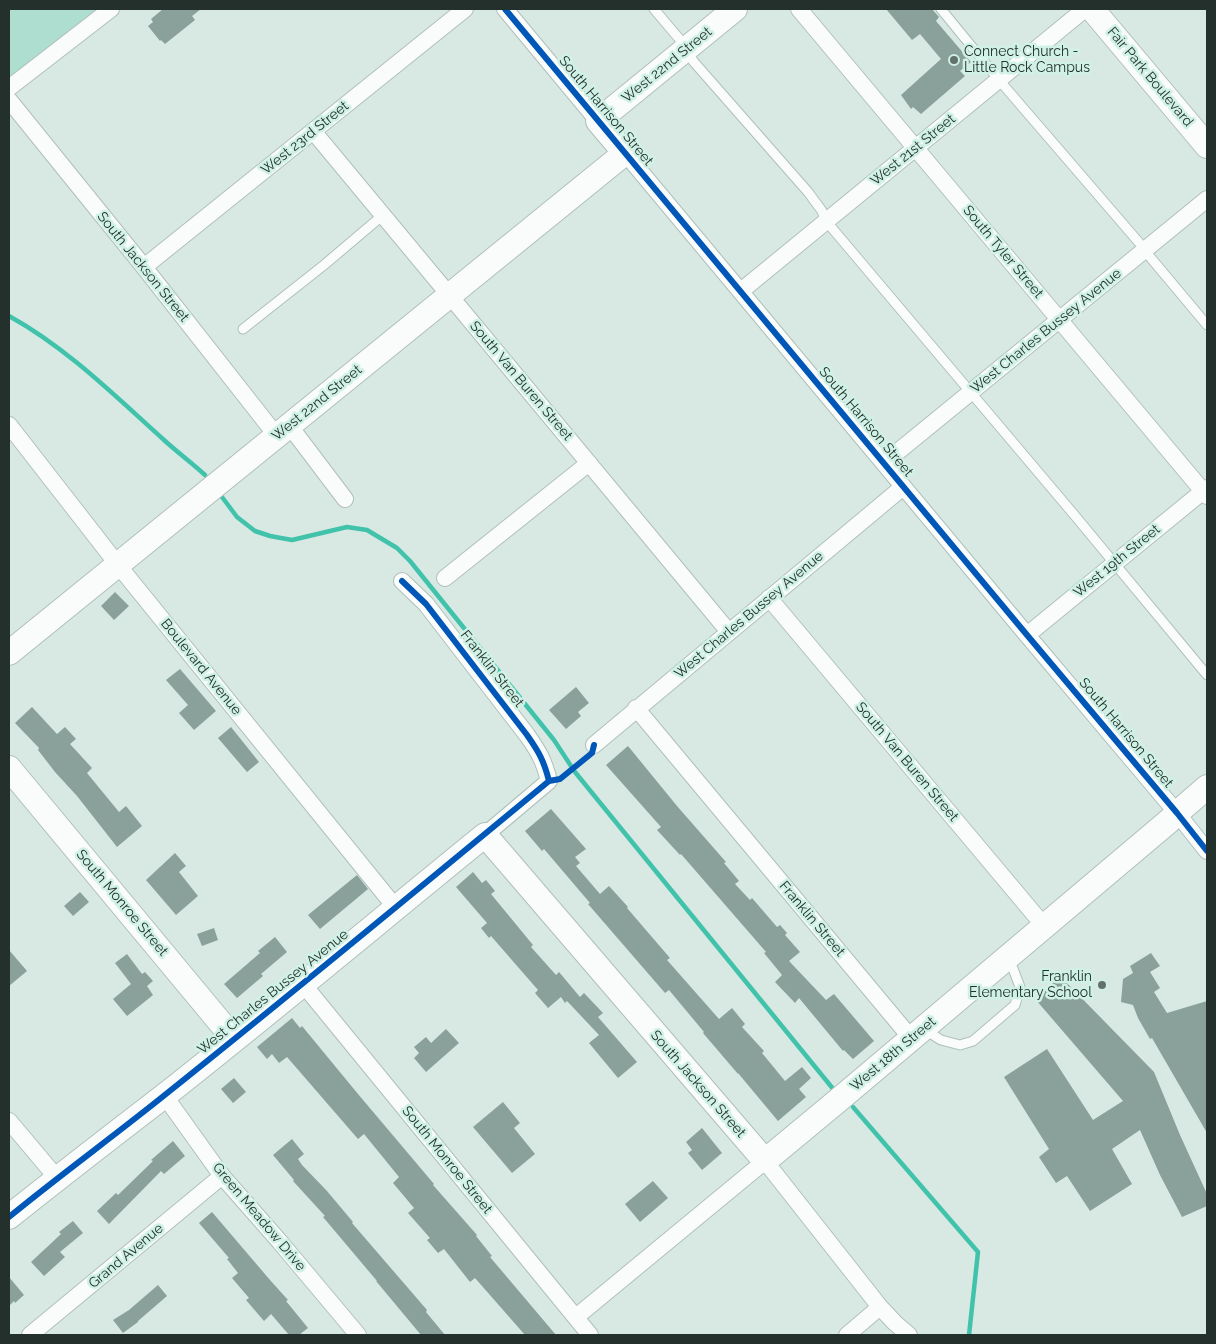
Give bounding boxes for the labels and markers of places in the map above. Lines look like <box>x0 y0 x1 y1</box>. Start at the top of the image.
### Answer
place label: Connect Church - Little Rock Campus <box>964 44 1090 76</box>
marker: Connect Church - Little Rock Campus <box>948 54 960 66</box>
place label: Franklin Elementary School <box>969 969 1092 1002</box>
marker: Franklin Elementary School <box>1096 979 1108 991</box>

